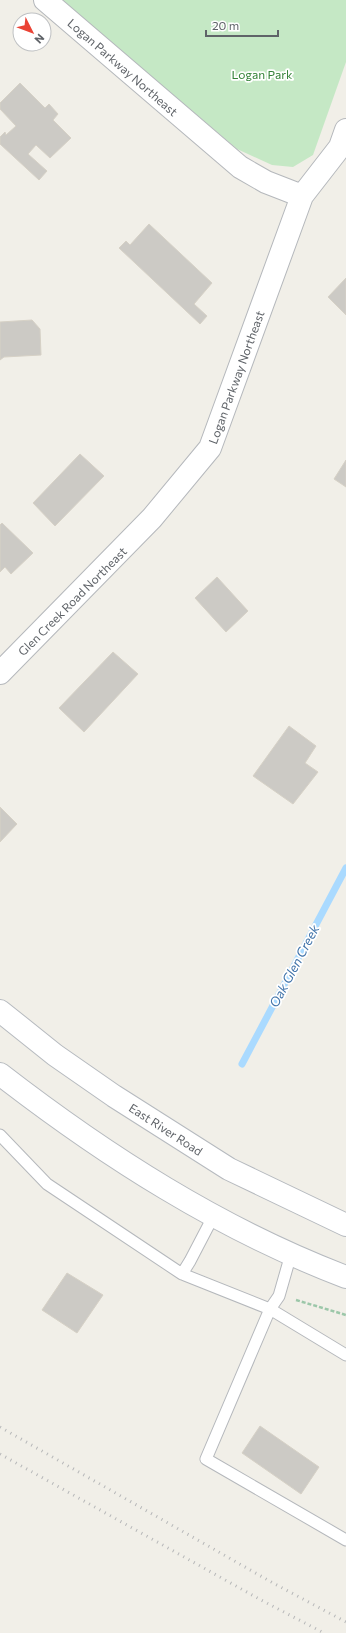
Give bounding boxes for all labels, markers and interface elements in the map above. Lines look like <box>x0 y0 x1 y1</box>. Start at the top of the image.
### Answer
north arrow <box>12 12 52 52</box>
scale bar <box>206 12 278 38</box>
street label: Logan Parkway Northeast <box>65 15 181 119</box>
text: 20 m <box>212 18 239 32</box>
text: N <box>32 32 47 46</box>
park label: Logan Park <box>231 67 293 81</box>
street label: Logan Parkway Northeast <box>205 308 267 446</box>
street label: Glen Creek Road Northeast <box>15 544 129 658</box>
water label: Oak Glen Creek <box>266 921 323 1010</box>
street label: East River Road <box>127 1100 205 1158</box>

